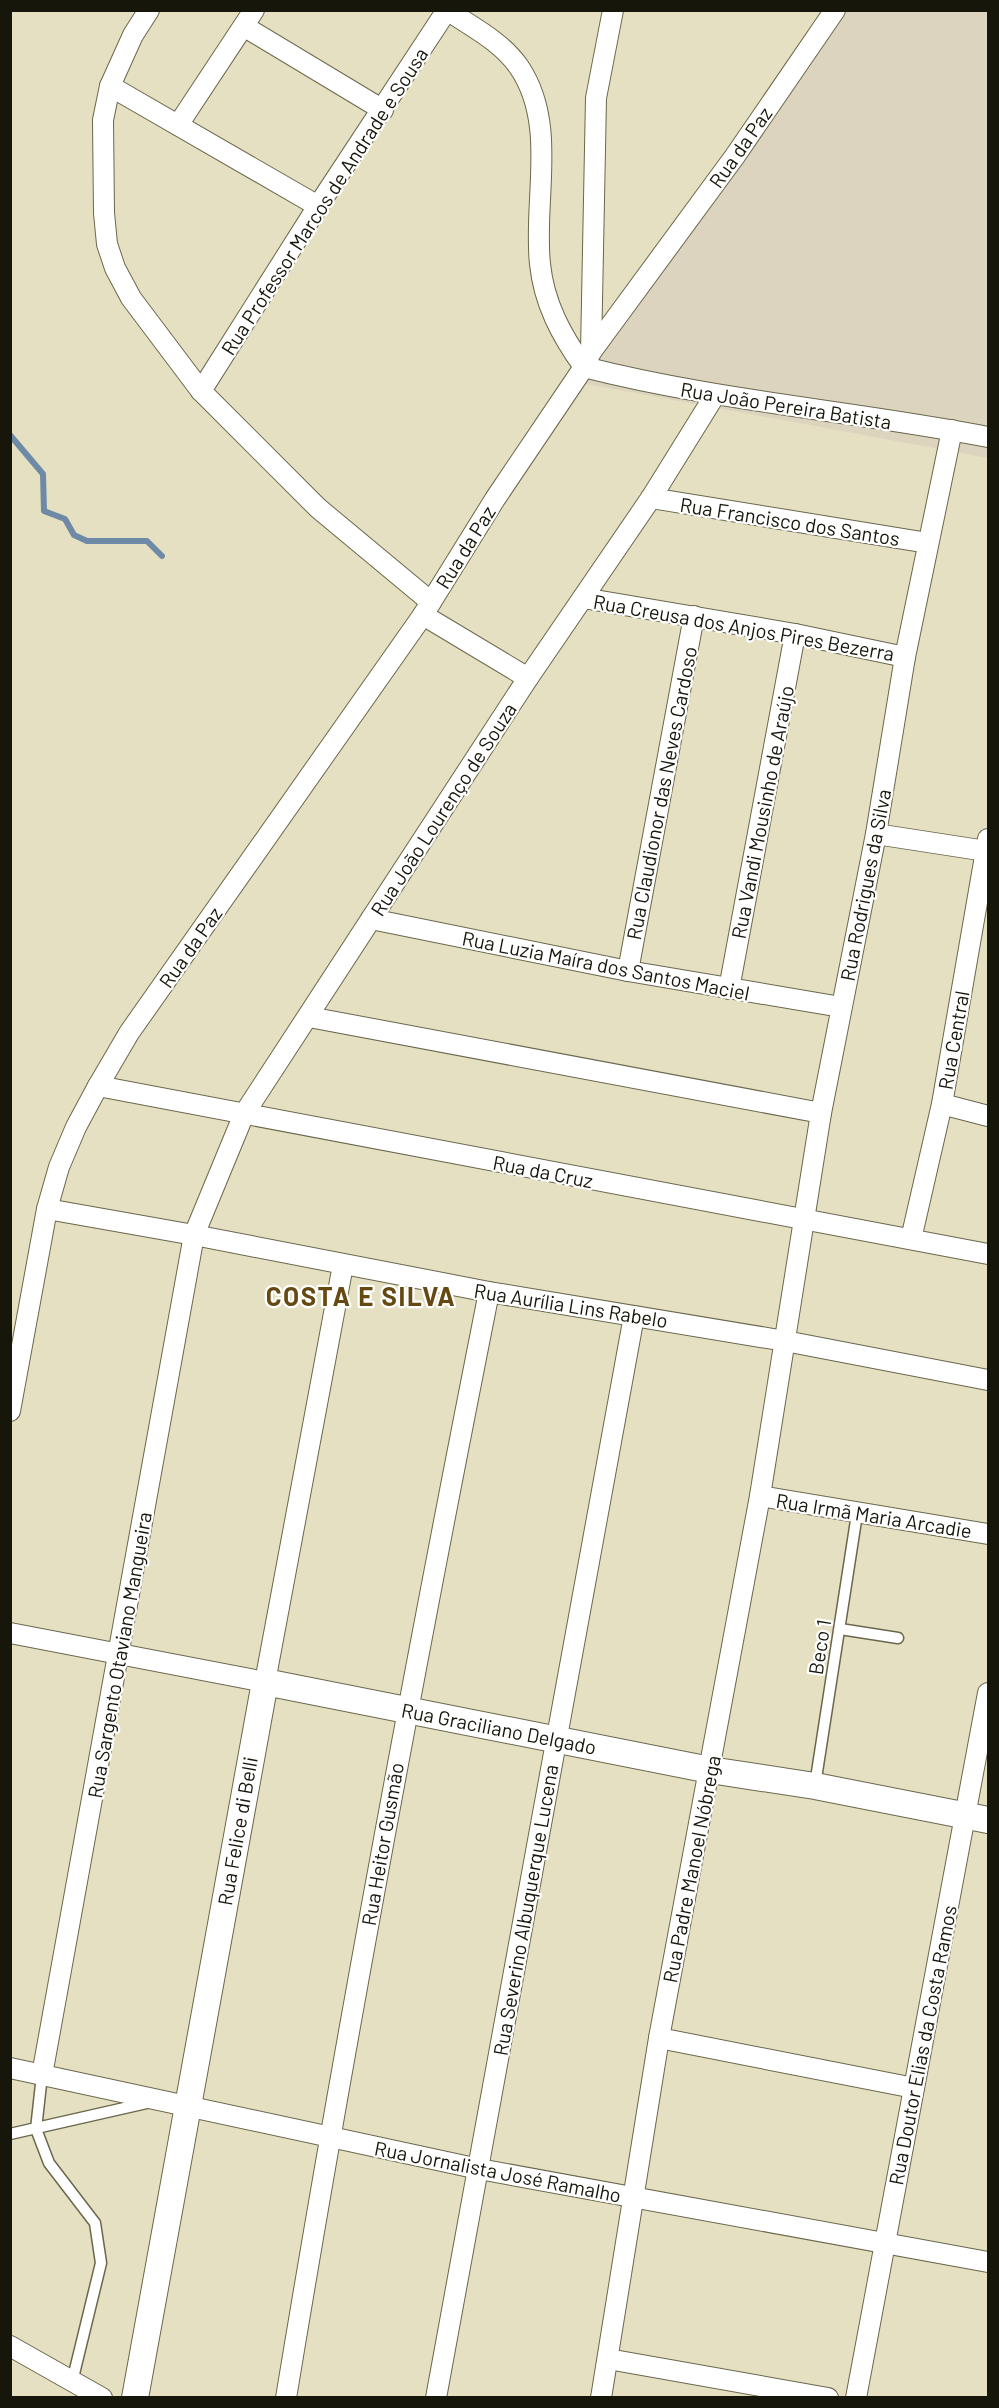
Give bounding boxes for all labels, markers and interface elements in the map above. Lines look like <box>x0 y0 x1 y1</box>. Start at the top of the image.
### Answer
street label: Rua Professor Marcos de Andrade e Sousa <box>216 43 432 359</box>
street label: Rua da Paz <box>703 102 777 192</box>
street label: Rua João Pereira Batista <box>679 376 893 434</box>
street label: Rua Francisco dos Santos <box>678 492 902 550</box>
street label: Rua da Paz <box>430 501 500 593</box>
street label: Rua Creusa dos Anjos Pires Bezerra <box>592 589 896 665</box>
street label: Rua Claudionor das Neves Cardoso <box>621 644 701 942</box>
street label: Rua Vandi Mousinho de Araújo <box>726 683 798 941</box>
street label: Rua João Lourenço de Souza <box>365 698 521 920</box>
street label: Rua Rodrigues da Silva <box>835 787 895 983</box>
street label: Rua da Paz <box>153 902 227 992</box>
street label: Rua Luzia Maíra dos Santos Maciel <box>460 925 752 1005</box>
street label: Rua Central <box>932 989 974 1091</box>
street label: Rua da Cruz <box>491 1150 595 1192</box>
street label: Rua Aurília Lins Rabelo <box>472 1278 670 1332</box>
district label: COSTA E SILVA <box>266 1280 456 1311</box>
street label: Rua Irmã Maria Arcadie <box>774 1488 974 1542</box>
street label: Rua Sargento Otaviano Mangueira <box>82 1510 156 1800</box>
street label: Beco 1 <box>803 1618 835 1676</box>
street label: Rua Graciliano Delgado <box>399 1697 599 1759</box>
street label: Rua Padre Manoel Nóbrega <box>657 1753 725 1985</box>
street label: Rua Felice di Belli <box>212 1755 262 1907</box>
street label: Rua Heitor Gusmão <box>356 1761 408 1927</box>
street label: Rua Severino Albuquerque Lucena <box>488 1762 562 2058</box>
street label: Rua Doutor Elias da Costa Ramos <box>883 1903 961 2187</box>
street label: Rua Jornalista José Ramalho <box>373 2135 623 2207</box>

